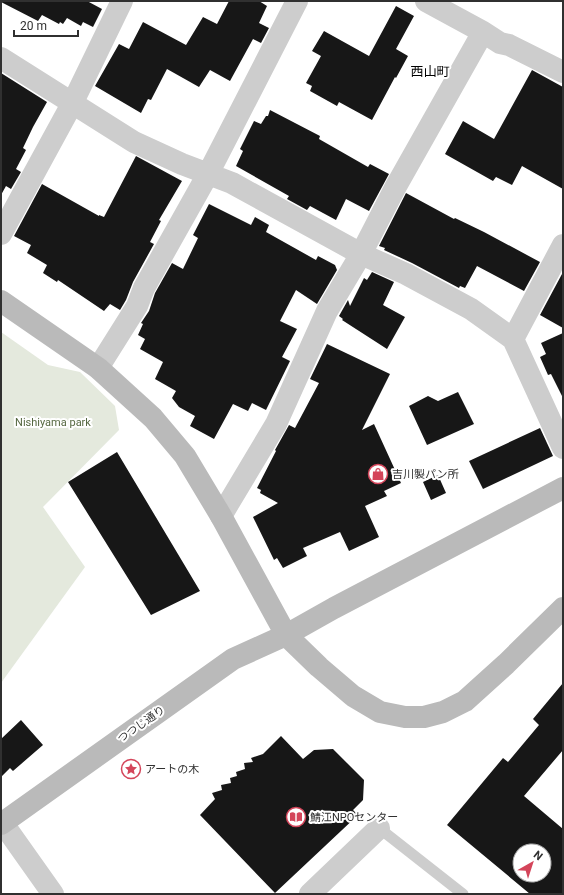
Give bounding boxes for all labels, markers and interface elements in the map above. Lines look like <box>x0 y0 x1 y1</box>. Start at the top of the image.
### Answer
scale bar <box>14 12 78 38</box>
text: 20 m <box>20 19 47 33</box>
district label: 西山町 <box>410 64 450 79</box>
park label: Nishiyama park <box>15 416 91 429</box>
shop icon: 吉川製パン所 <box>367 463 389 485</box>
place label: 吉川製パン所 <box>392 468 460 481</box>
street label: つつじ通り <box>115 703 168 746</box>
place icon: アートの木 <box>120 758 142 780</box>
place label: アートの木 <box>145 763 199 776</box>
library icon: 鯖江NPOセンター <box>285 806 307 828</box>
place label: 鯖江NPOセンター <box>310 811 398 824</box>
north arrow <box>512 843 552 883</box>
text: N <box>531 848 545 863</box>

